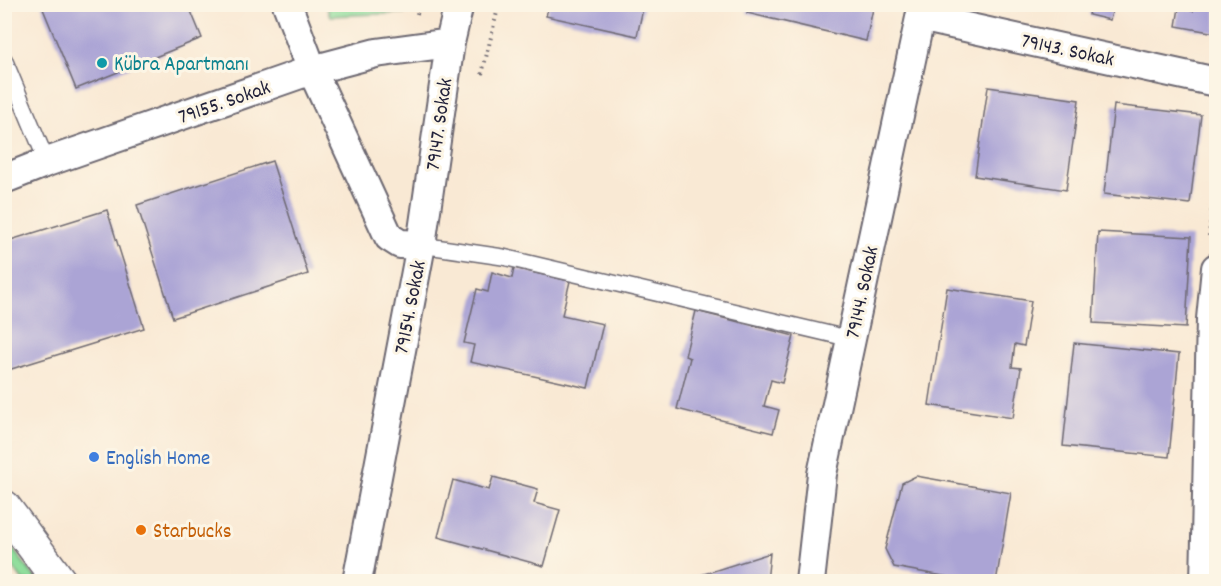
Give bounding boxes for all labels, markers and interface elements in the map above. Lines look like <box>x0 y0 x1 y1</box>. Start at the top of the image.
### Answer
street label: 79143. Sokak <box>1018 27 1117 76</box>
place label: Kübra Apartmanı <box>114 51 249 81</box>
marker: Kübra Apartmanı <box>95 56 109 70</box>
street label: 79155. Sokak <box>175 74 275 134</box>
street label: 79147. Sokak <box>420 76 462 173</box>
street label: 79144. Sokak <box>840 244 888 342</box>
street label: 79154. Sokak <box>388 258 436 357</box>
place label: English Home <box>106 445 210 475</box>
marker: English Home <box>87 450 101 464</box>
place label: Starbucks <box>153 518 232 548</box>
marker: Starbucks <box>134 523 148 537</box>

